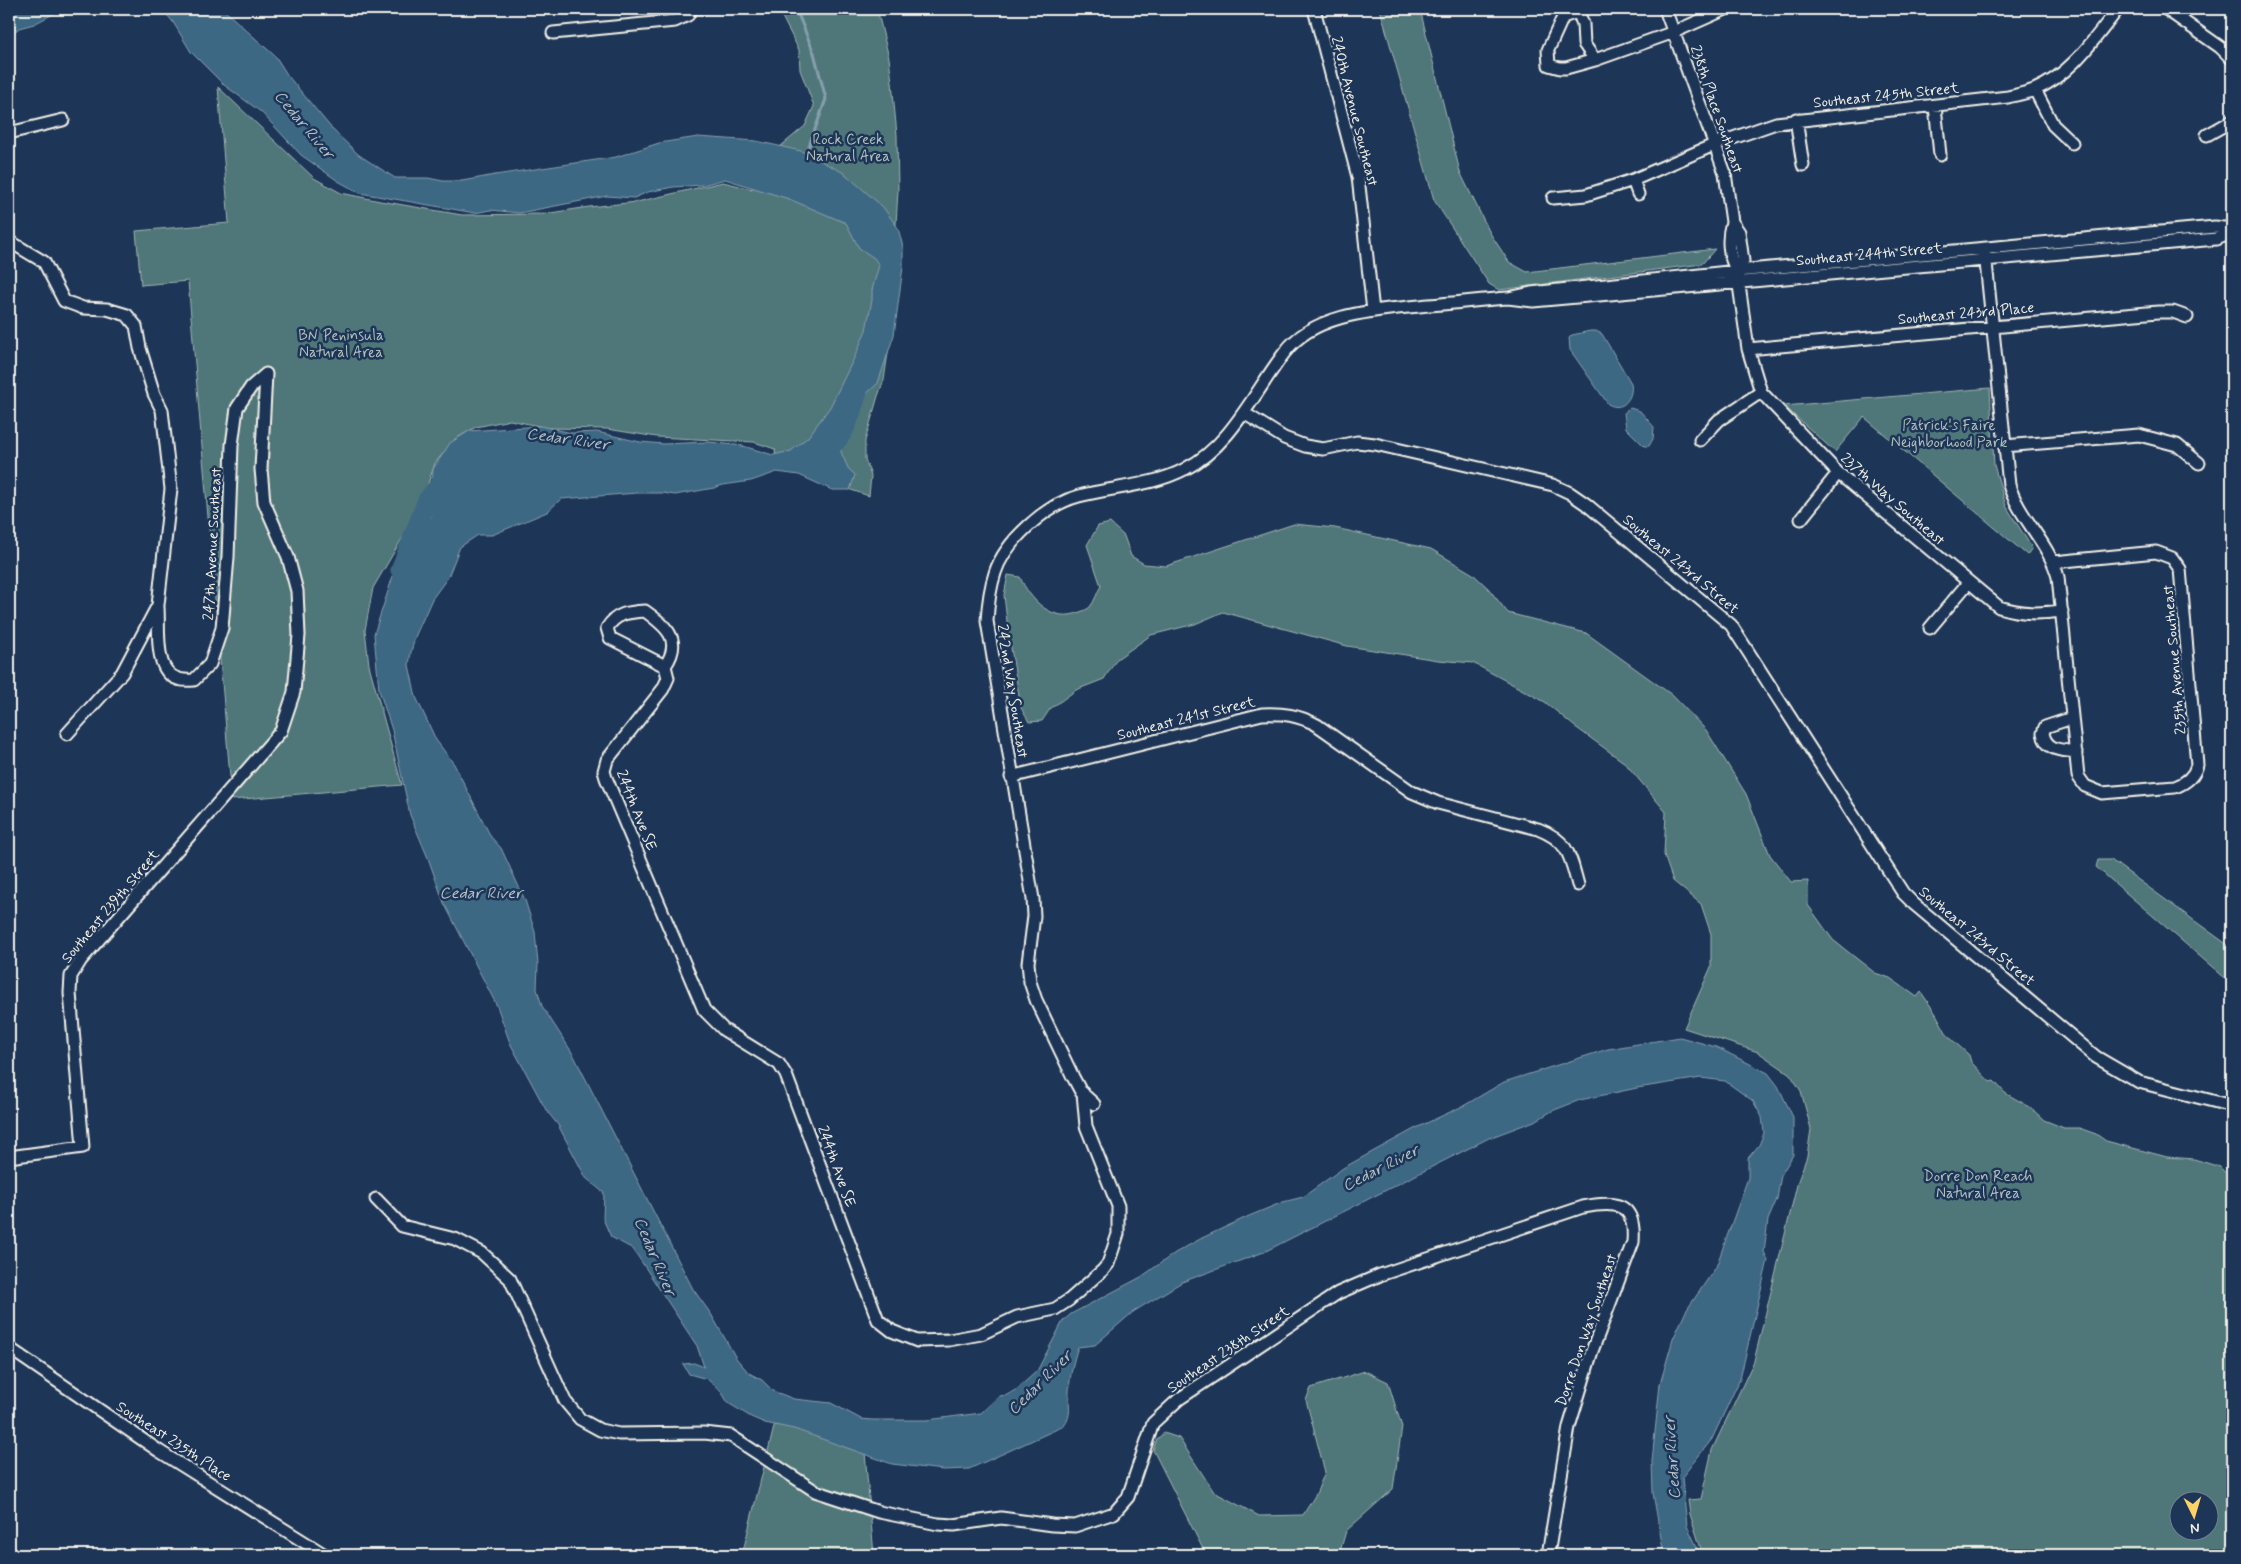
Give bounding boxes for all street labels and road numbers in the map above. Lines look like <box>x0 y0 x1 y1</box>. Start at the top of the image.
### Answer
street label: 240th Avenue Southeast <box>1326 34 1382 189</box>
street label: 238th Place Southeast <box>1685 43 1748 177</box>
street label: Southeast 245th Street <box>1812 78 1960 114</box>
street label: Southeast 244th Street <box>1795 239 1943 271</box>
street label: Southeast 243rd Place <box>1897 298 2035 330</box>
street label: 237th Way Southeast <box>1836 449 1949 551</box>
street label: 247th Avenue Southeast <box>199 467 227 621</box>
street label: Southeast 243rd Street <box>1618 510 1743 619</box>
street label: 235th Avenue Southeast <box>2158 584 2192 736</box>
street label: 242nd Way Southeast <box>992 623 1033 760</box>
street label: Southeast 241st Street <box>1115 692 1257 746</box>
street label: 244th Ave SE <box>611 767 661 854</box>
street label: Southeast 239th Street <box>57 845 164 968</box>
street label: Southeast 243rd Street <box>1914 882 2039 991</box>
street label: 244th Ave SE <box>812 1123 860 1210</box>
street label: Dorre Don Way Southeast <box>1551 1251 1623 1409</box>
street label: Southeast 238th Street <box>1164 1301 1294 1398</box>
street label: Southeast 235th Place <box>112 1397 235 1487</box>

